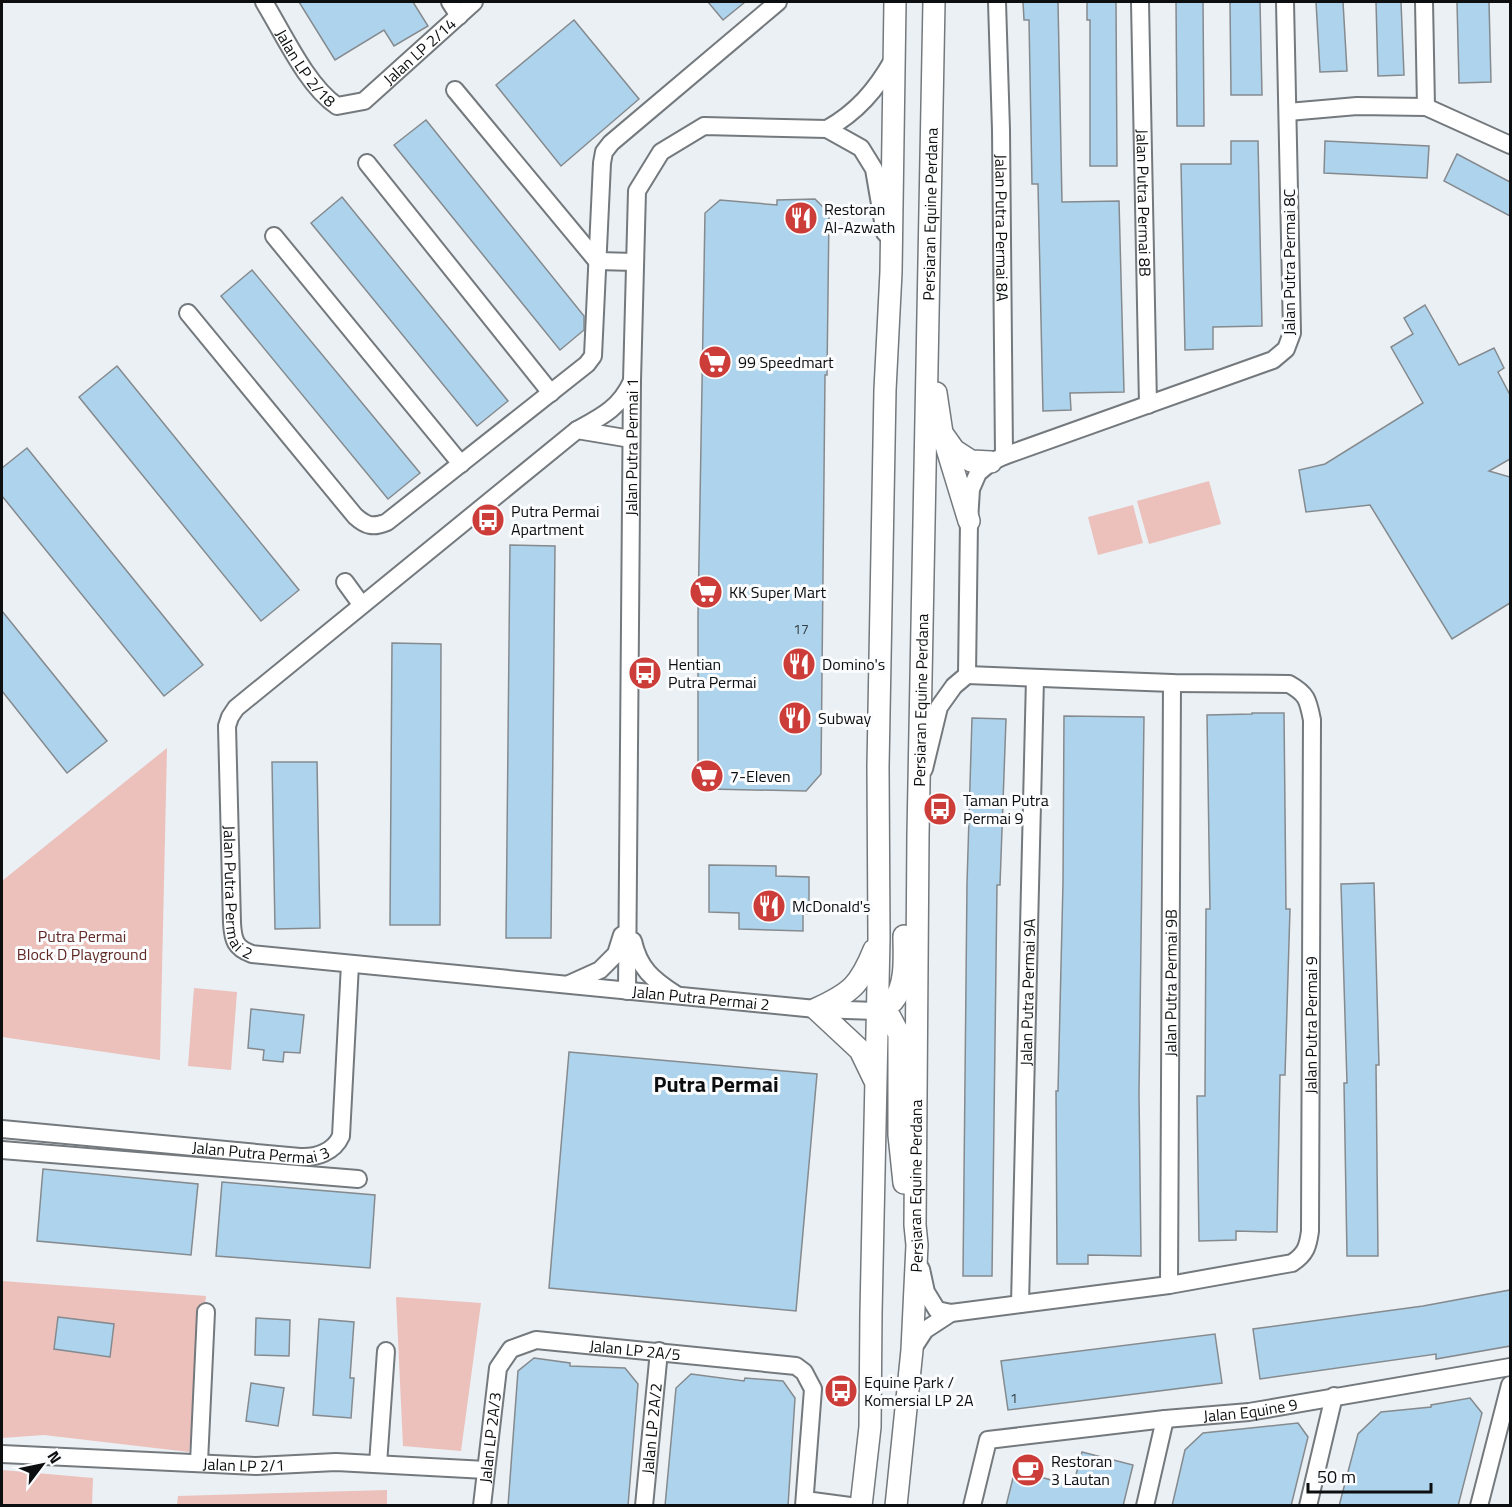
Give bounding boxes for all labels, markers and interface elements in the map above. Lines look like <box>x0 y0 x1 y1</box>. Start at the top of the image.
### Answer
street label: Jalan LP 2/14 <box>378 12 461 90</box>
street label: Jalan LP 2/18 <box>270 24 341 113</box>
street label: Persiaran Equine Perdana <box>916 127 944 301</box>
street label: Jalan Putra Permai 8B <box>1131 129 1157 277</box>
street label: Jalan Putra Permai 8A <box>989 154 1015 302</box>
street label: Jalan Putra Permai 8C <box>1277 189 1301 335</box>
place label: Restoran Al-Azwath <box>824 197 895 239</box>
restaurant icon: Restoran Al-Azwath <box>783 200 819 236</box>
supermarket icon: 99 Speedmart <box>697 344 733 380</box>
place label: 99 Speedmart <box>738 350 834 374</box>
street label: Jalan Putra Permai 1 <box>619 378 644 516</box>
place label: Putra Permai Apartment <box>511 499 600 541</box>
bus stop icon: Putra Permai Apartment <box>470 502 506 538</box>
supermarket icon: KK Super Mart <box>688 574 724 610</box>
place label: KK Super Mart <box>729 580 826 604</box>
street label: Persiaran Equine Perdana <box>907 613 934 787</box>
house number: 17 <box>793 618 809 639</box>
restaurant icon: Domino's <box>781 646 817 682</box>
place label: Hentian Putra Permai <box>668 652 757 694</box>
place label: Domino's <box>822 652 885 676</box>
bus stop icon: Hentian Putra Permai <box>627 655 663 691</box>
restaurant icon: Subway <box>777 700 813 736</box>
place label: Subway <box>818 706 872 730</box>
supermarket icon: 7-Eleven <box>689 758 725 794</box>
place label: 7-Eleven <box>730 764 791 788</box>
place label: Taman Putra Permai 9 <box>963 788 1049 830</box>
bus stop icon: Taman Putra Permai 9 <box>922 791 958 827</box>
street label: Jalan Putra Permai 2 <box>218 825 257 965</box>
restaurant icon: McDonald's <box>751 888 787 924</box>
place label: McDonald's <box>792 894 871 918</box>
street label: Jalan Putra Permai 9B <box>1158 909 1183 1057</box>
street label: Jalan Putra Permai 9A <box>1014 918 1041 1066</box>
park label: Putra Permai Block D Playground <box>17 924 147 966</box>
street label: Jalan Putra Permai 9 <box>1299 956 1323 1094</box>
street label: Jalan Putra Permai 2 <box>631 979 771 1016</box>
district label: Putra Permai <box>653 1067 779 1101</box>
street label: Persiaran Equine Perdana <box>903 1099 929 1273</box>
street label: Jalan Putra Permai 3 <box>191 1135 334 1169</box>
street label: Jalan LP 2A/5 <box>588 1333 682 1366</box>
place label: Equine Park / Komersial LP 2A <box>864 1370 974 1412</box>
bus stop icon: Equine Park / Komersial LP 2A <box>823 1373 859 1409</box>
street label: Jalan LP 2A/2 <box>635 1382 668 1475</box>
house number: 1 <box>1010 1387 1018 1408</box>
street label: Jalan LP 2A/3 <box>473 1391 507 1484</box>
street label: Jalan Equine 9 <box>1202 1392 1299 1428</box>
north arrow <box>12 1435 72 1495</box>
text: N <box>42 1446 68 1468</box>
place label: Restoran 3 Lautan <box>1051 1449 1112 1491</box>
street label: Jalan LP 2/1 <box>202 1452 285 1478</box>
cafe icon: Restoran 3 Lautan <box>1010 1452 1046 1488</box>
scale bar <box>1308 1456 1431 1494</box>
text: 50 m <box>1317 1463 1356 1490</box>

